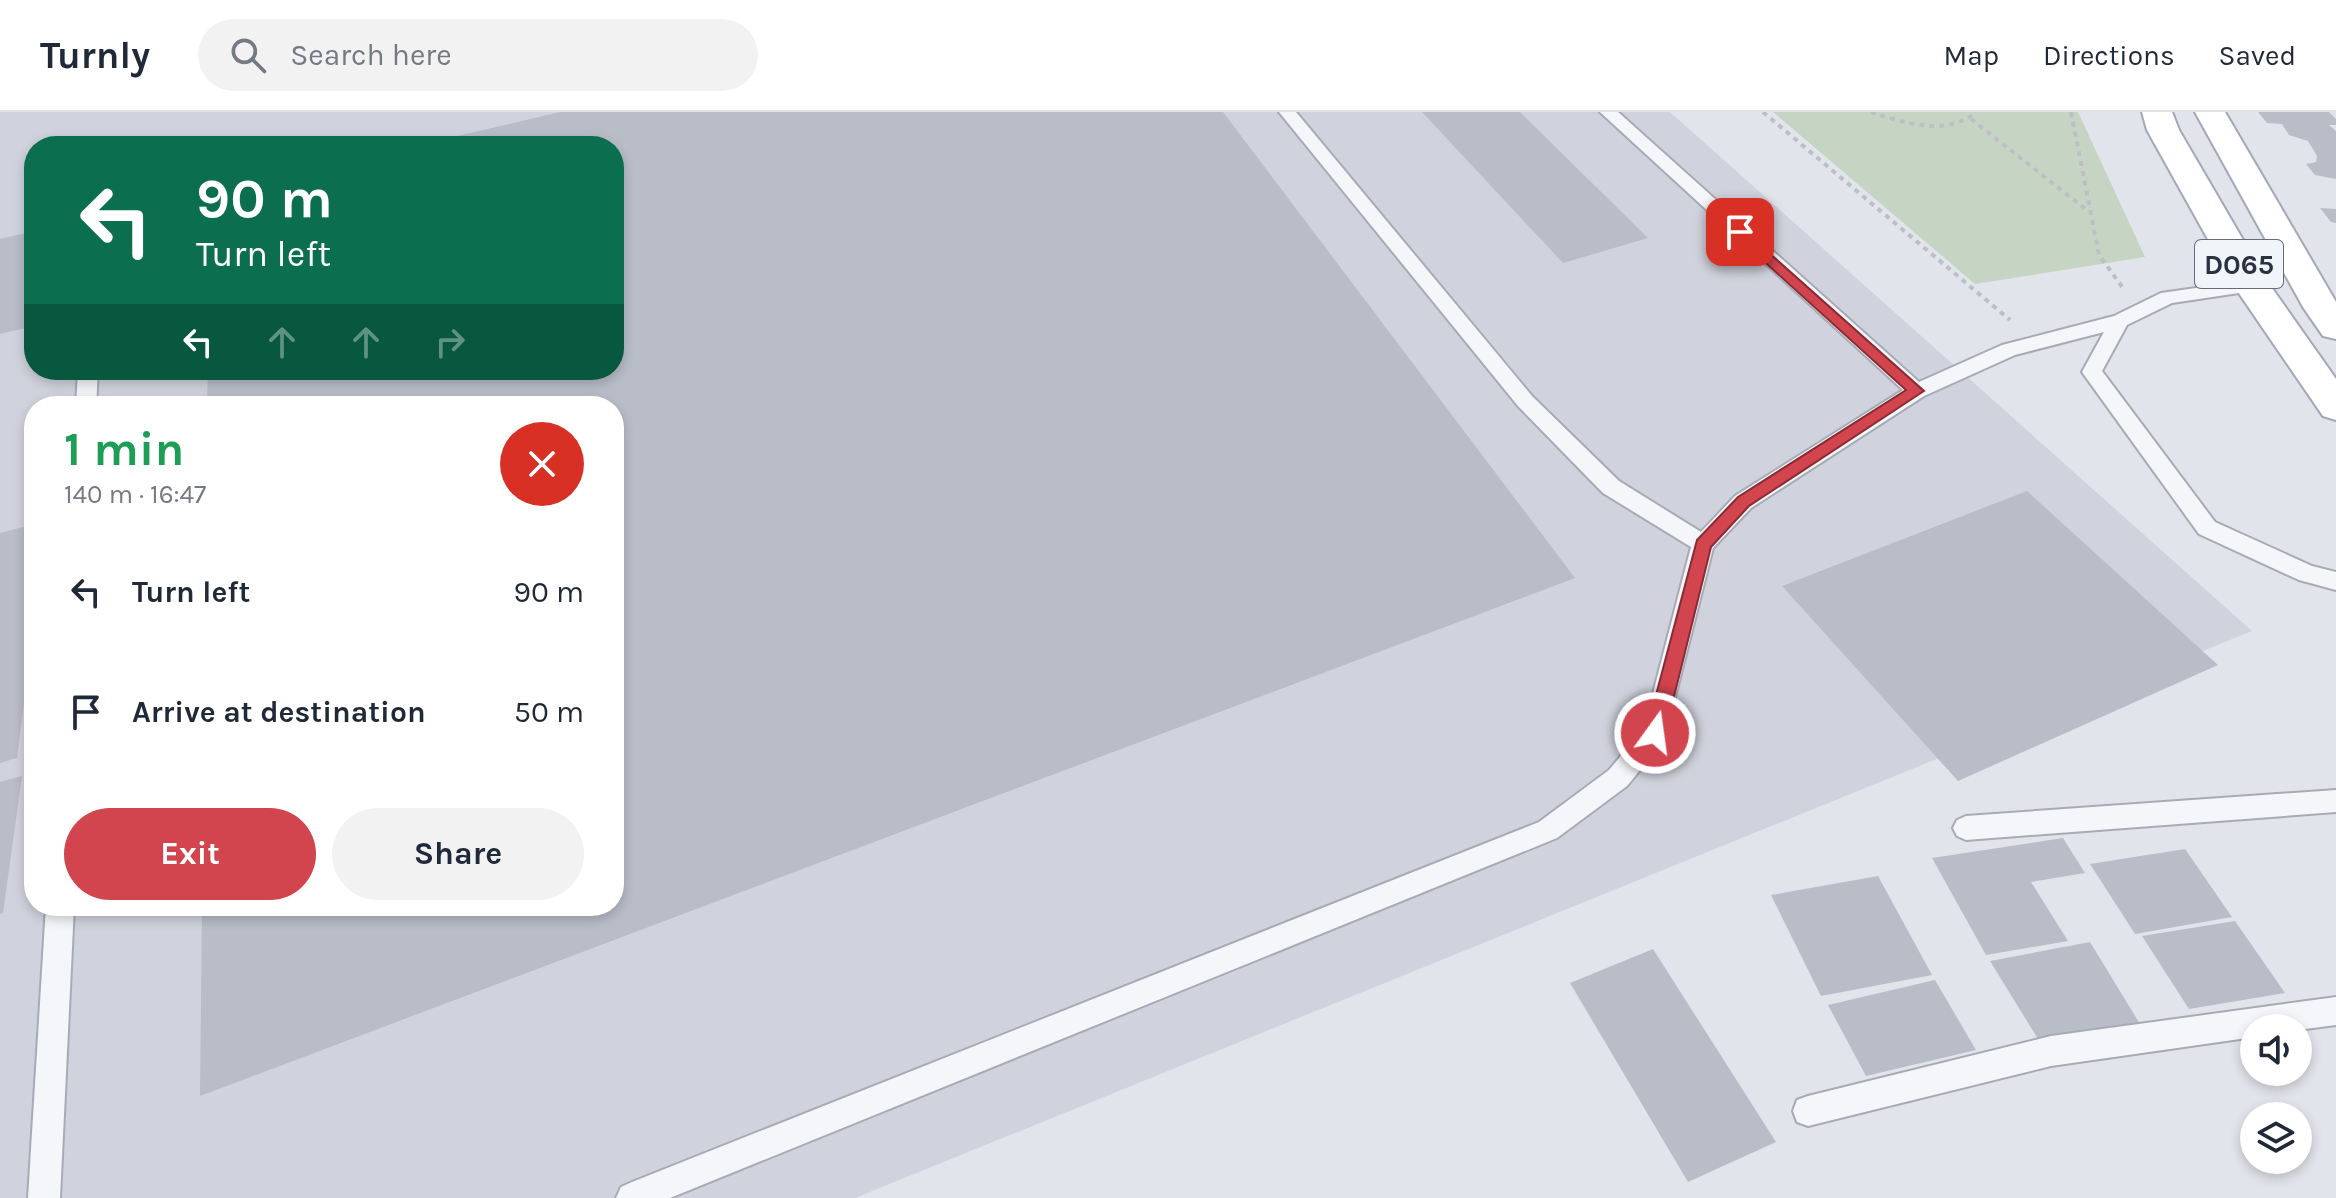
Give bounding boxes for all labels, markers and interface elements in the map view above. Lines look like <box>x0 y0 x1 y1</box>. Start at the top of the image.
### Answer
search box <box>198 19 758 91</box>
text: Turnly <box>40 33 150 78</box>
icon: search <box>226 33 270 77</box>
text: Search here <box>290 37 452 73</box>
text: Map <box>1944 39 1999 72</box>
text: Directions <box>2043 39 2175 72</box>
text: Saved <box>2219 39 2296 72</box>
text: 90 m <box>196 166 333 231</box>
icon: left <box>64 168 168 272</box>
pin <box>1706 198 1774 266</box>
icon: arrive <box>1718 210 1762 254</box>
text: Turn left <box>196 233 331 275</box>
road number: D065 <box>2195 240 2283 288</box>
icon: left <box>176 320 220 364</box>
icon: ahead <box>260 320 304 364</box>
icon: ahead <box>344 320 388 364</box>
icon: right <box>428 320 472 364</box>
text: 1 min <box>64 421 184 477</box>
button: close <box>500 422 584 506</box>
text: 140 m · 16:47 <box>64 479 206 510</box>
icon: left <box>64 570 108 614</box>
text: Turn left <box>132 574 250 610</box>
text: 90 m <box>514 574 584 610</box>
icon: arrive <box>64 690 108 734</box>
position arrow <box>1613 691 1697 775</box>
text: Arrive at destination <box>132 694 426 730</box>
text: 50 m <box>514 694 584 730</box>
button: Exit <box>64 808 316 900</box>
button: Share <box>332 808 584 900</box>
map controls <box>2240 1014 2312 1174</box>
button: sound <box>2240 1014 2312 1086</box>
button: layers <box>2240 1102 2312 1174</box>

